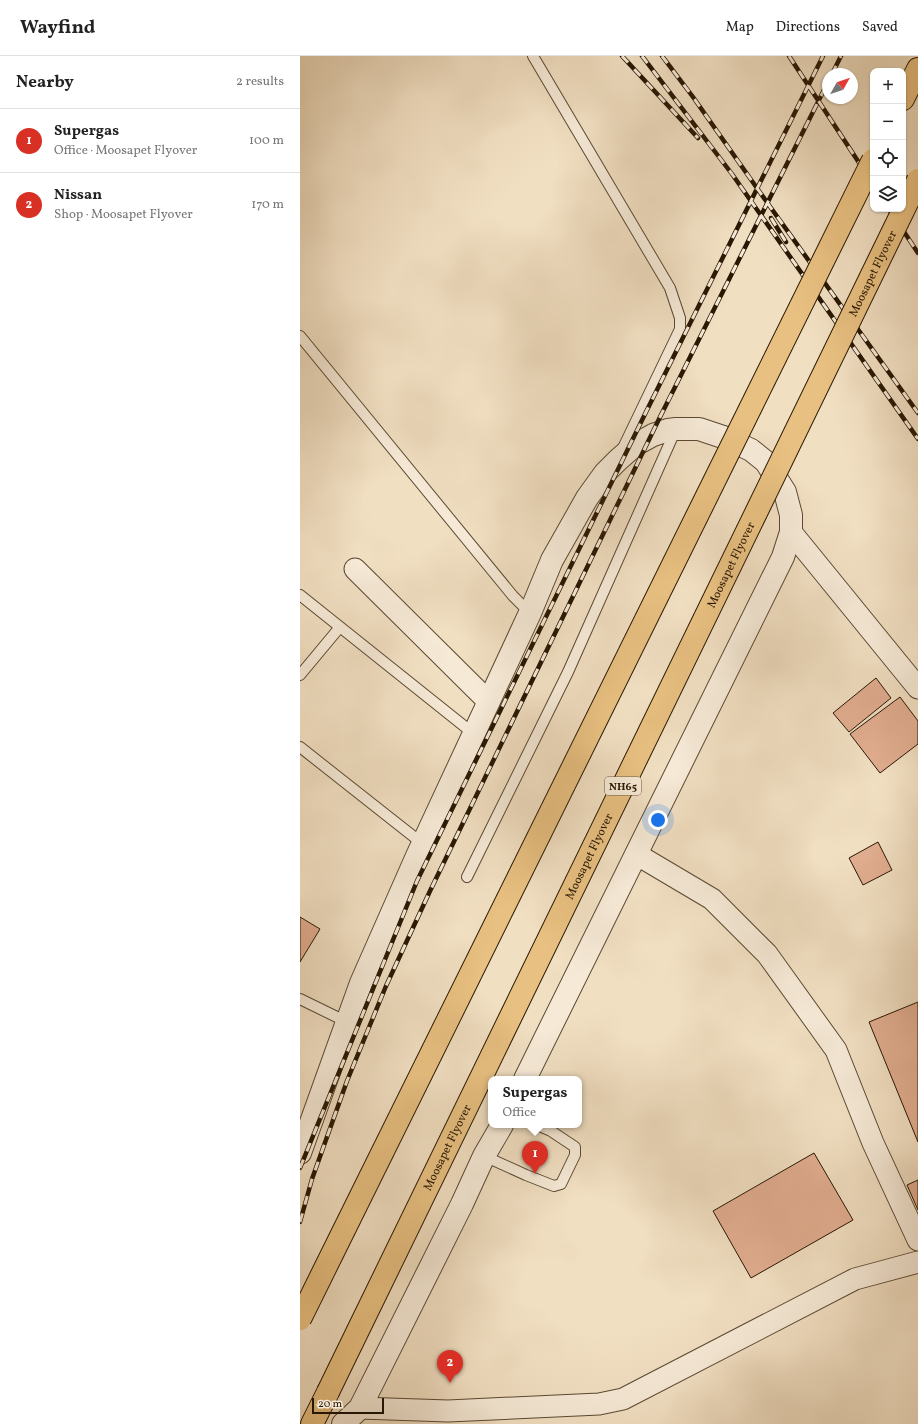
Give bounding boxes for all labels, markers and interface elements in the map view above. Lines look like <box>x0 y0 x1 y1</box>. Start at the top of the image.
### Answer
text: Wayfind <box>20 15 95 41</box>
text: Map <box>726 18 754 37</box>
text: Directions <box>776 18 840 37</box>
text: Saved <box>862 18 898 37</box>
north arrow <box>822 68 858 104</box>
map controls <box>870 68 906 212</box>
button: + <box>870 68 906 104</box>
text: Nearby <box>16 71 74 94</box>
text: 2 results <box>236 73 284 91</box>
button: − <box>870 104 906 140</box>
text: Supergas <box>54 121 119 142</box>
text: 1 <box>26 132 32 150</box>
text: 100 m <box>249 132 284 150</box>
button: locate <box>870 140 906 176</box>
text: Office · Moosapet Flyover <box>54 142 197 160</box>
button: layers <box>870 176 906 212</box>
text: Nissan <box>54 185 102 206</box>
text: 2 <box>26 196 32 214</box>
text: 170 m <box>251 196 284 214</box>
text: Shop · Moosapet Flyover <box>54 206 193 224</box>
street label: Moosapet Flyover <box>846 228 901 320</box>
street label: Moosapet Flyover <box>704 519 759 611</box>
road number: NH65 <box>605 777 641 795</box>
your location <box>648 810 668 830</box>
street label: Moosapet Flyover <box>562 811 618 902</box>
popup <box>488 1076 582 1128</box>
text: Supergas <box>502 1083 568 1104</box>
street label: Moosapet Flyover <box>420 1102 476 1194</box>
text: Office <box>502 1104 536 1122</box>
pin: 1 <box>522 1141 548 1174</box>
pin: 2 <box>437 1350 463 1383</box>
scale bar <box>312 1396 384 1415</box>
text: 20 m <box>318 1397 342 1412</box>

